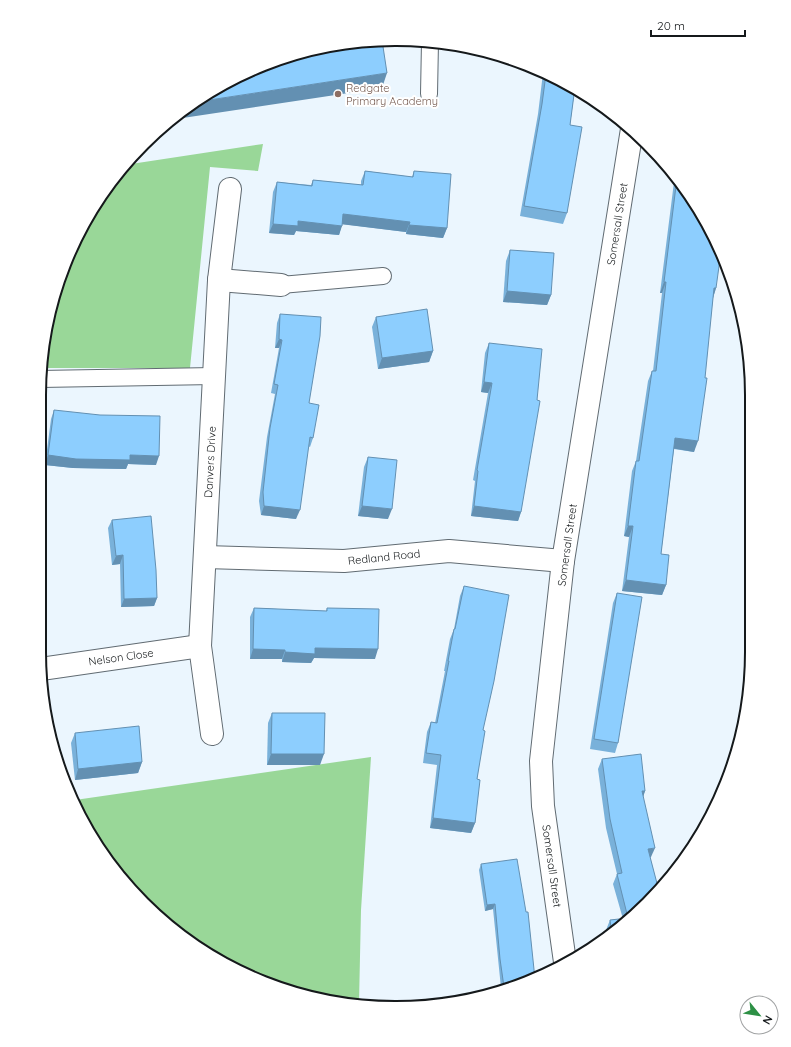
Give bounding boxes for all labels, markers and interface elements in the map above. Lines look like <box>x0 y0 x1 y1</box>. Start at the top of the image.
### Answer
scale bar <box>651 12 745 38</box>
text: 20 m <box>657 18 685 33</box>
place label: Redgate Primary Academy <box>346 81 438 108</box>
marker: Redgate Primary Academy <box>333 89 343 99</box>
street label: Somersall Street <box>604 181 630 266</box>
street label: Danvers Drive <box>201 426 219 498</box>
street label: Somersall Street <box>554 502 580 587</box>
street label: Redland Road <box>347 546 421 568</box>
street label: Nelson Close <box>88 646 154 668</box>
street label: Somersall Street <box>539 824 565 909</box>
north arrow <box>739 995 779 1035</box>
text: N <box>760 1013 776 1027</box>

